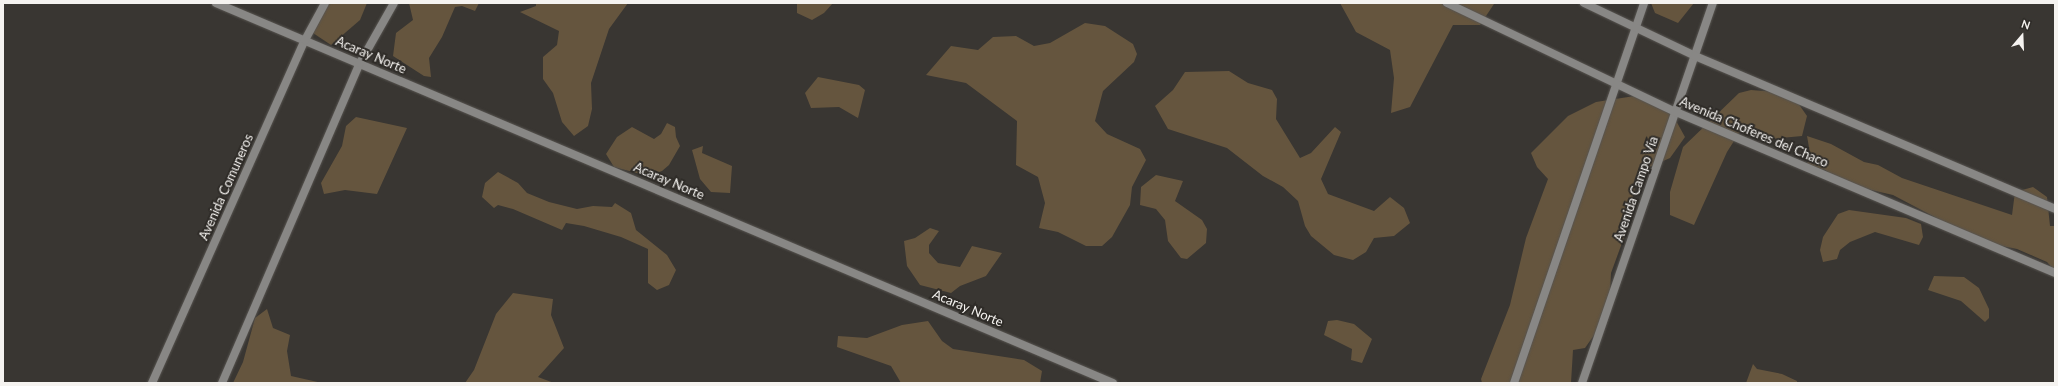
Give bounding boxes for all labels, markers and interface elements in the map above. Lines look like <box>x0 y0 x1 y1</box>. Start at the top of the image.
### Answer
north arrow <box>2002 16 2042 56</box>
text: N <box>2020 17 2032 32</box>
street label: Acaray Norte <box>333 33 409 77</box>
street label: Avenida Choferes del Chaco <box>1677 94 1831 170</box>
street label: Avenida Comuneros <box>196 131 256 243</box>
street label: Avenida Campo Vía <box>1611 134 1661 244</box>
street label: Acaray Norte <box>631 159 707 203</box>
street label: Acaray Norte <box>930 286 1006 330</box>

